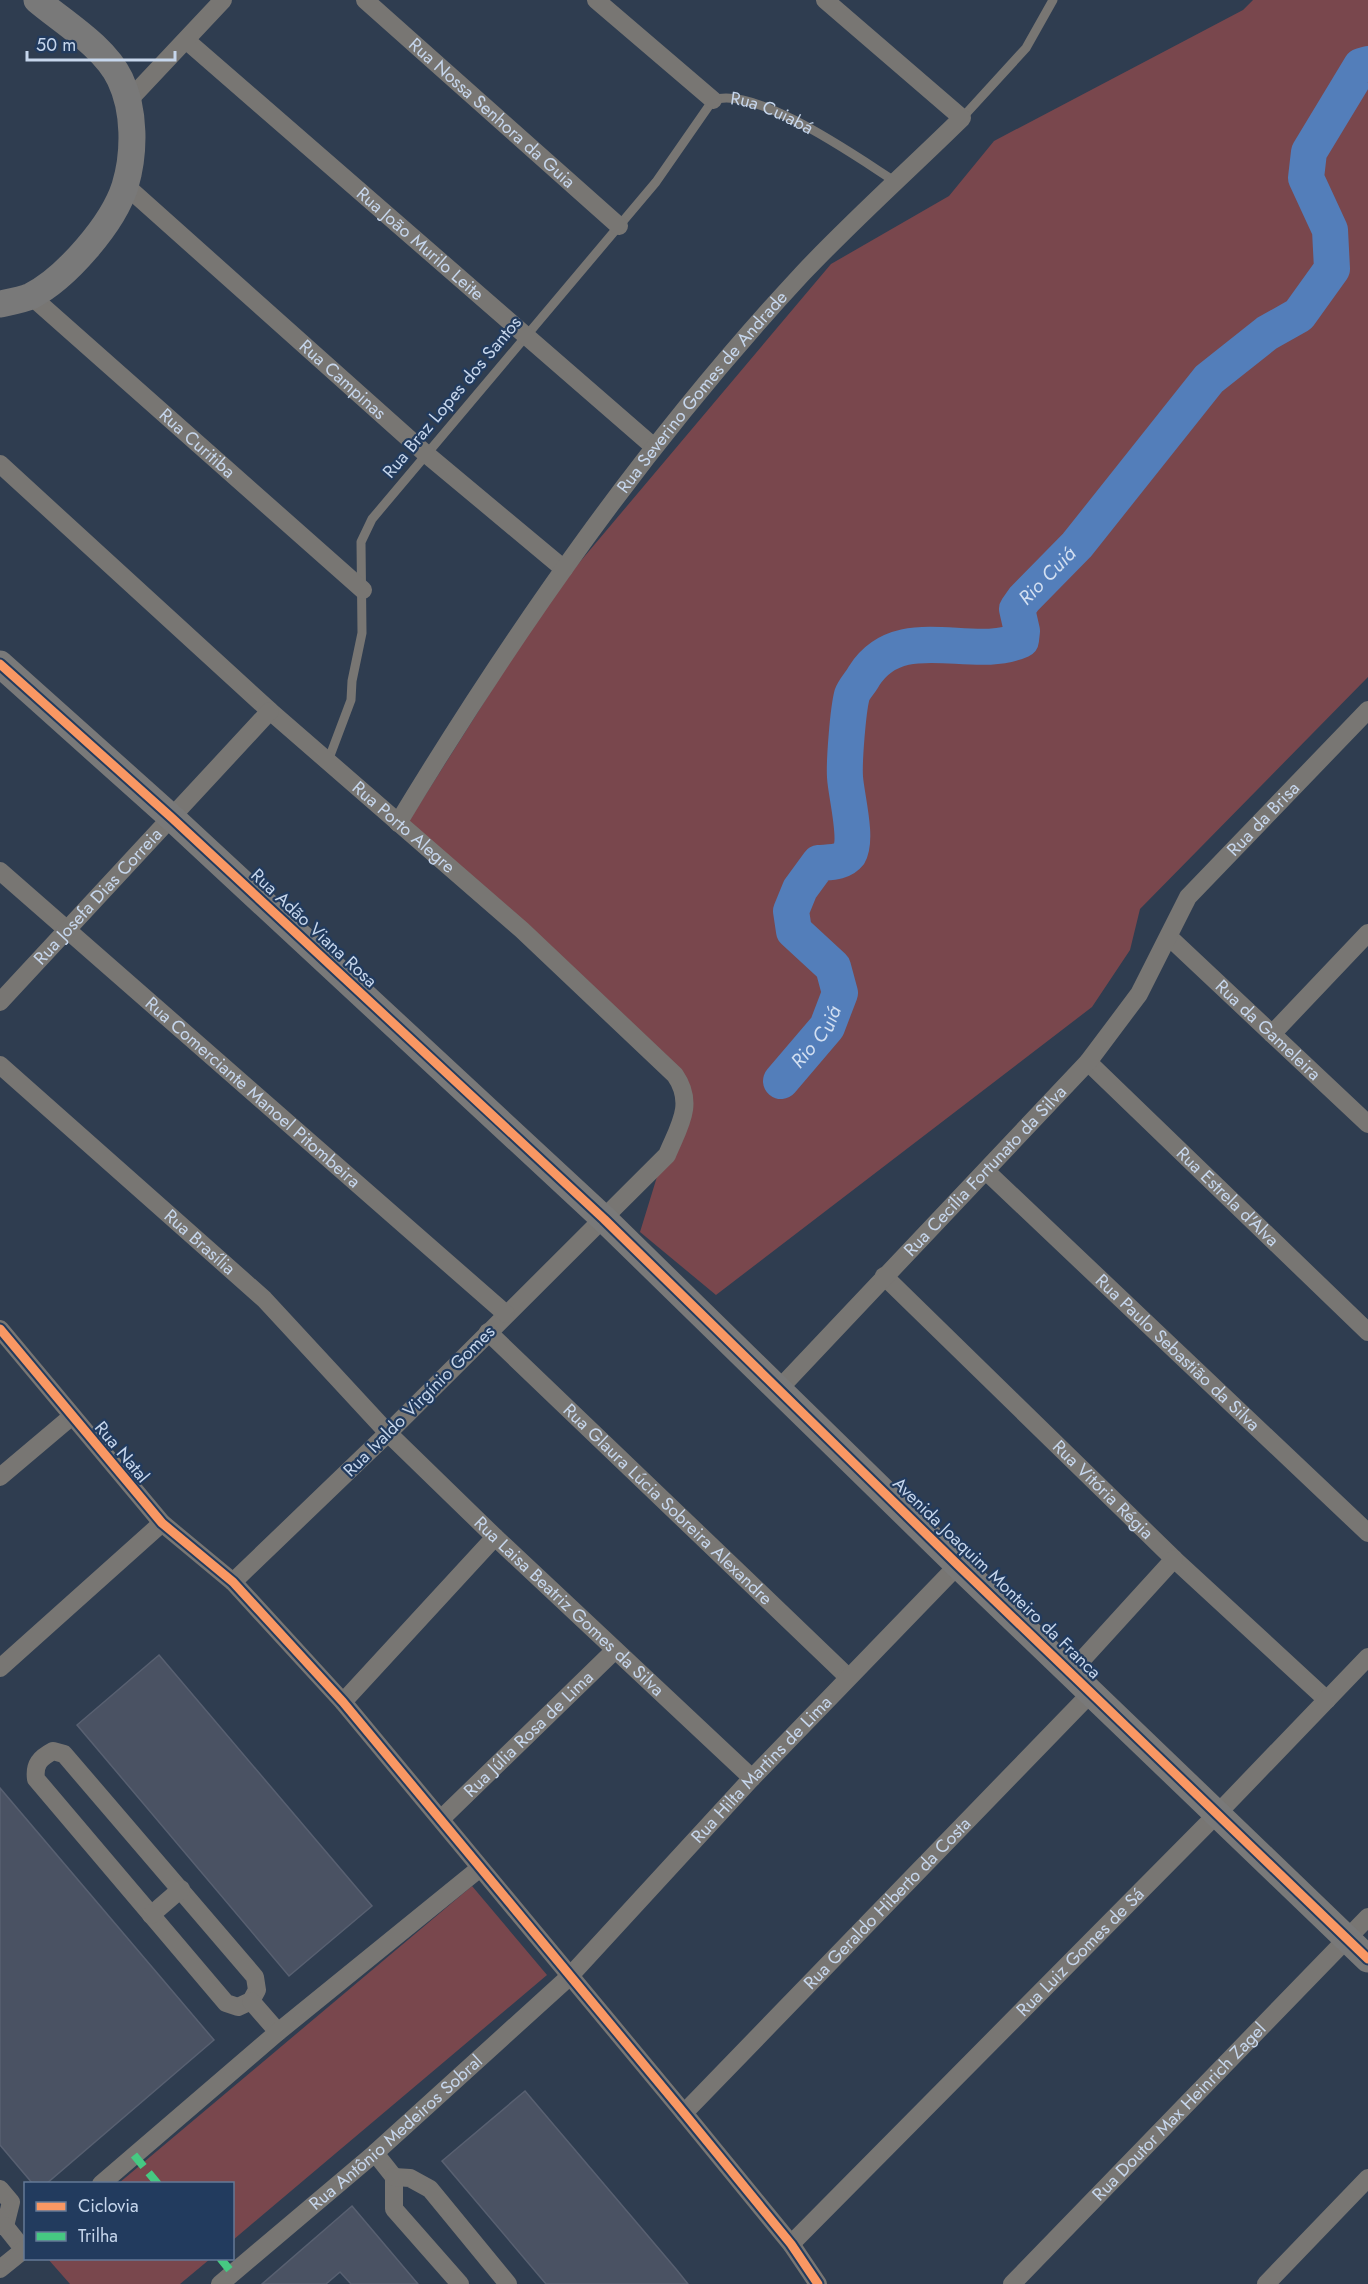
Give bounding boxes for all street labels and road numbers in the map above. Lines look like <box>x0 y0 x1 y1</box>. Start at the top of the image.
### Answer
street label: Rua Nossa Senhora da Guia <box>403 32 581 194</box>
street label: Rua Cuiabá <box>729 85 818 141</box>
street label: Rua João Murilo Leite <box>351 181 490 307</box>
street label: Rua Severino Gomes de Andrade <box>611 285 793 499</box>
street label: Rua Braz Lopes dos Santos <box>376 310 528 484</box>
street label: Rua Campinas <box>293 334 392 426</box>
street label: Rua Curitiba <box>153 402 241 484</box>
street label: Rua Porto Alegre <box>346 775 461 879</box>
street label: Rua da Brisa <box>1221 776 1305 862</box>
street label: Rua Josefa Dias Correia <box>28 822 168 971</box>
street label: Rua Adão Viana Rosa <box>245 862 383 994</box>
street label: Rua da Gameleira <box>1209 974 1327 1086</box>
street label: Rua Comerciante Manoel Pitombeira <box>139 991 366 1194</box>
street label: Rua Cecília Fortunato da Silva <box>898 1080 1072 1262</box>
street label: Rua Estrela d'Alva <box>1170 1141 1285 1252</box>
street label: Rua Brasília <box>158 1203 241 1281</box>
street label: Rua Paulo Sebastião da Silva <box>1089 1268 1266 1437</box>
street label: Rua Ivaldo Virgínio Gomes <box>337 1319 501 1483</box>
street label: Rua Glaura Lúcia Sobreira Alexandre <box>557 1398 778 1611</box>
street label: Rua Natal <box>88 1416 156 1488</box>
street label: Rua Vitória Régia <box>1047 1434 1159 1545</box>
street label: Avenida Joaquim Monteiro da Franca <box>887 1471 1107 1685</box>
street label: Rua Laisa Beatriz Gomes da Silva <box>468 1510 670 1702</box>
street label: Rua Júlia Rosa de Lima <box>458 1665 599 1803</box>
street label: Rua Hilta Martins de Lima <box>685 1690 838 1849</box>
street label: Rua Geraldo Hiberto da Costa <box>797 1811 977 1995</box>
street label: Rua Luiz Gomes de Sá <box>1010 1882 1150 2022</box>
street label: Rua Doutor Max Heinrich Zagel <box>1086 2017 1272 2207</box>
street label: Rua Antônio Medeiros Sobral <box>303 2049 488 2216</box>

